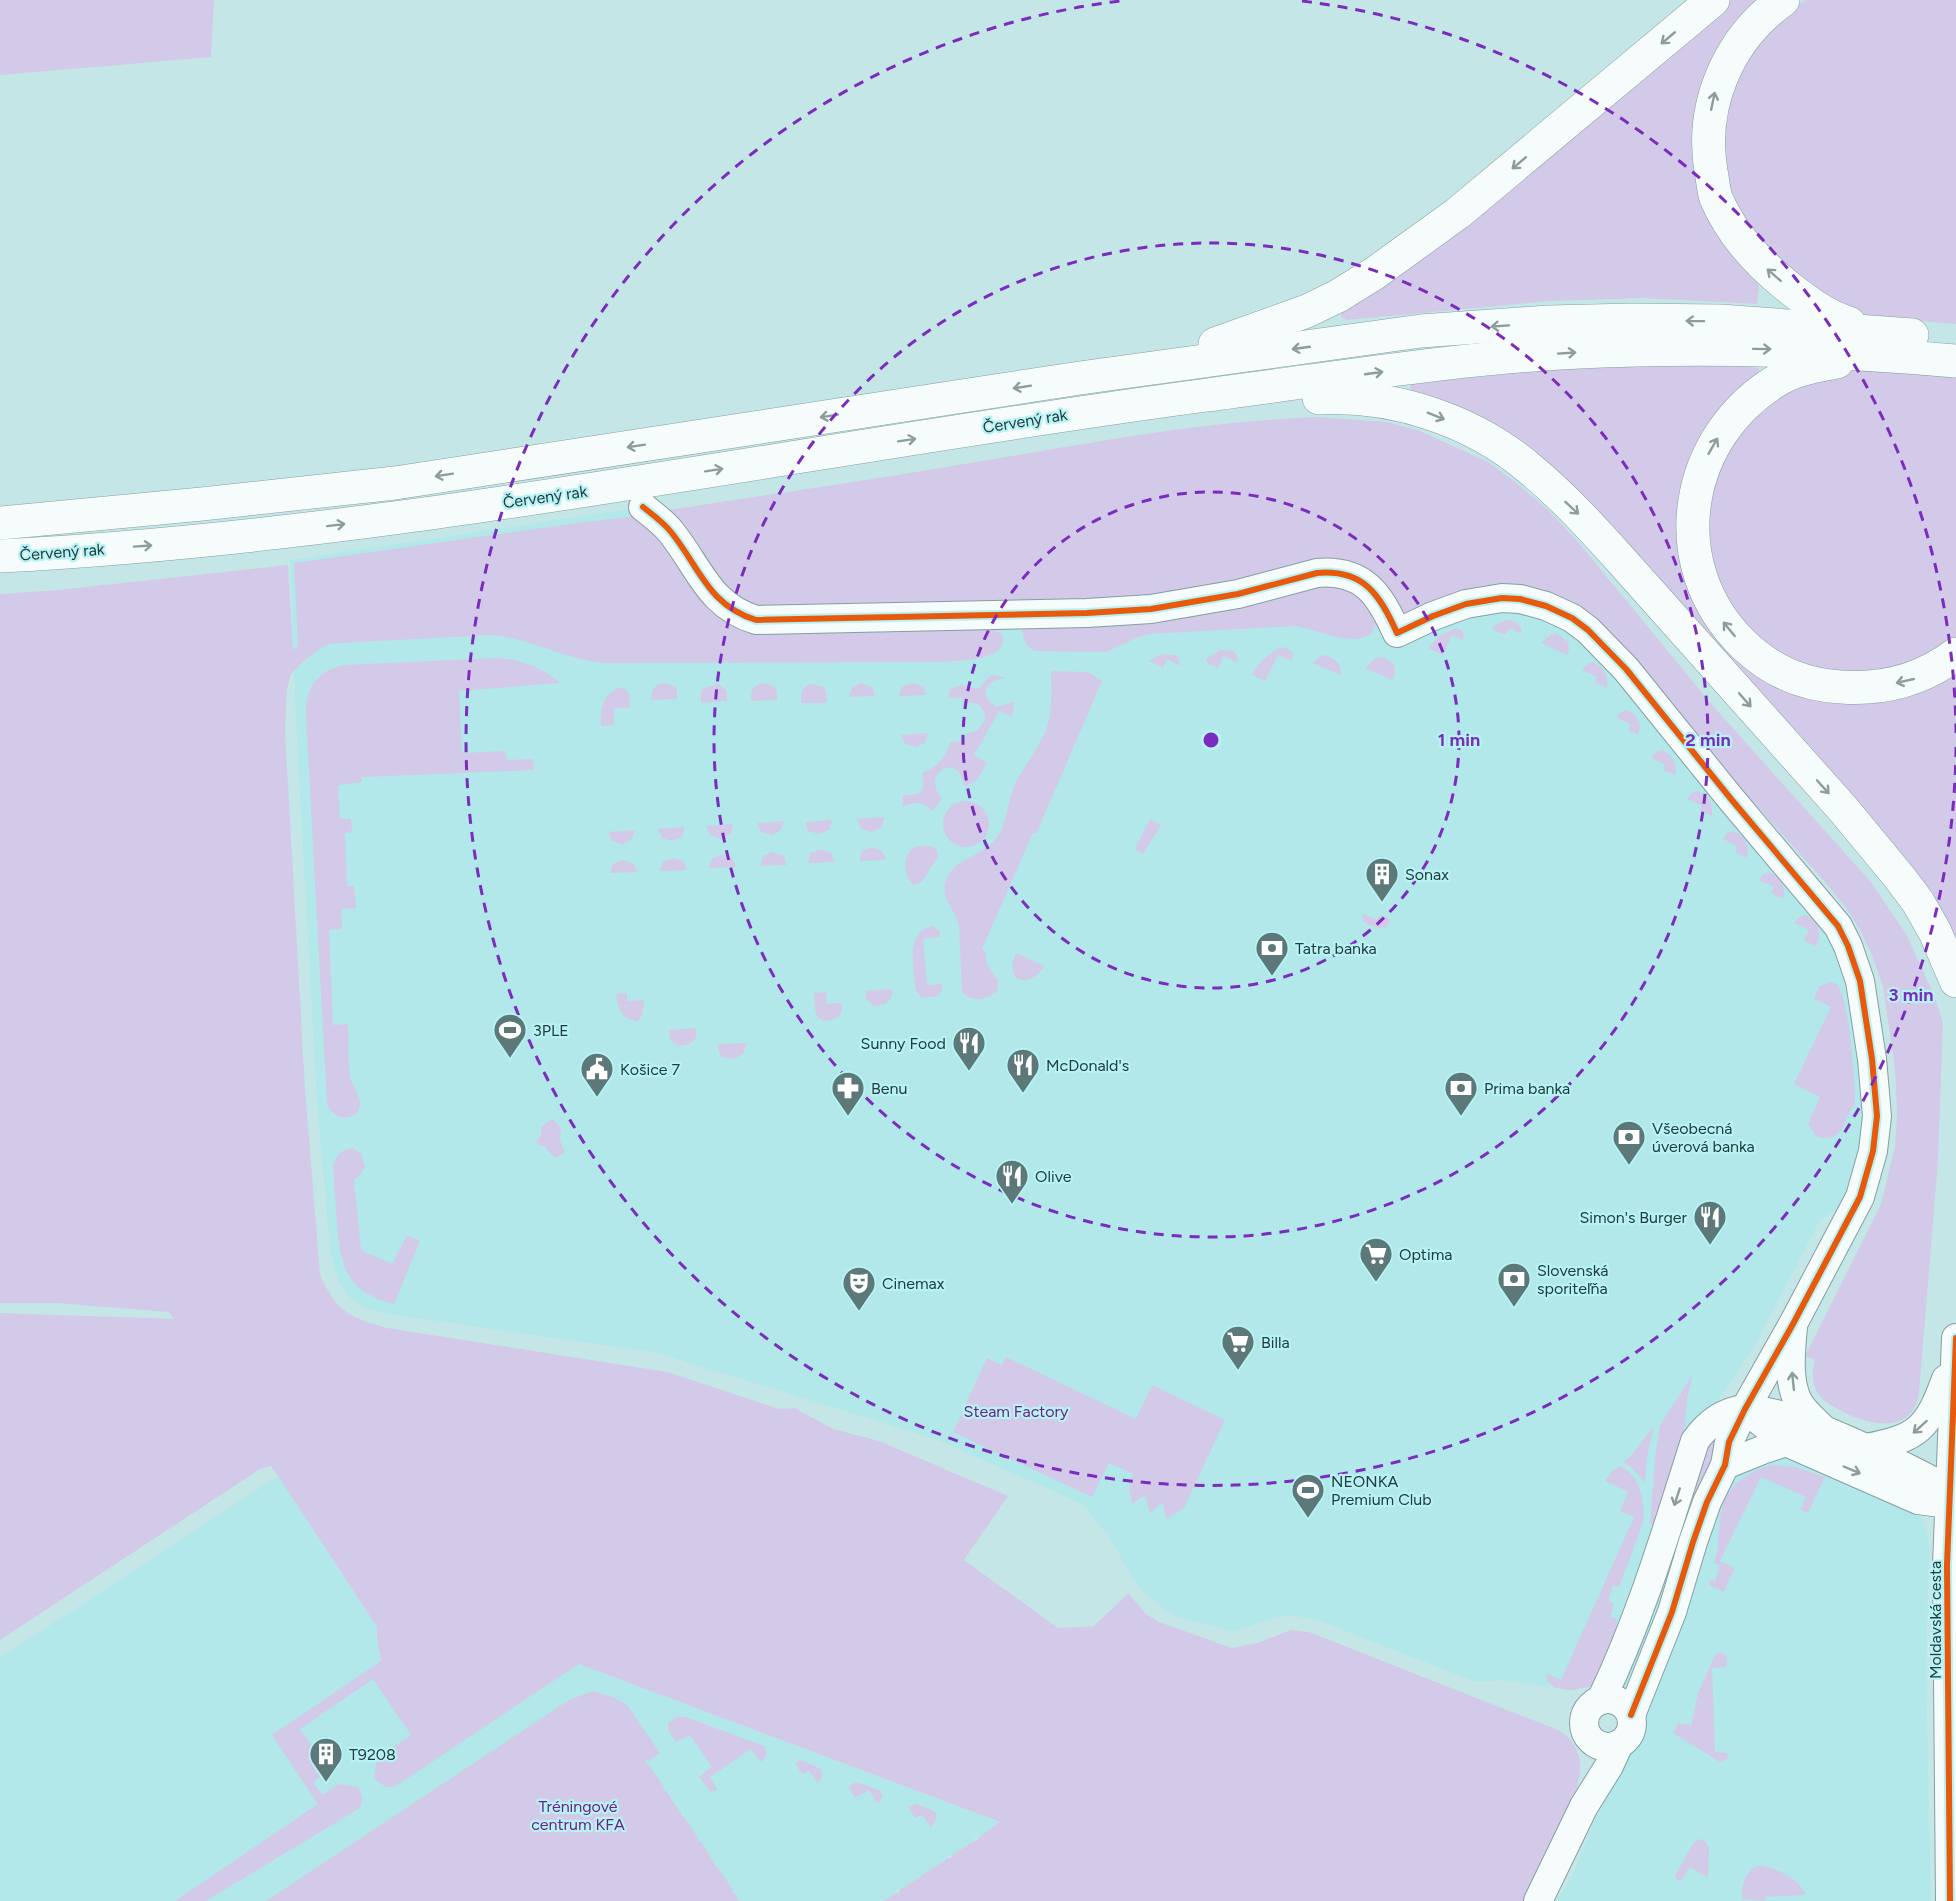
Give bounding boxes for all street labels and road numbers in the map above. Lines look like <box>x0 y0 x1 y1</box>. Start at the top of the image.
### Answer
street label: Červený rak <box>982 405 1069 437</box>
street label: Červený rak <box>502 482 589 512</box>
street label: Červený rak <box>19 540 105 564</box>
street label: Moldavská cesta <box>1926 1561 1945 1679</box>

